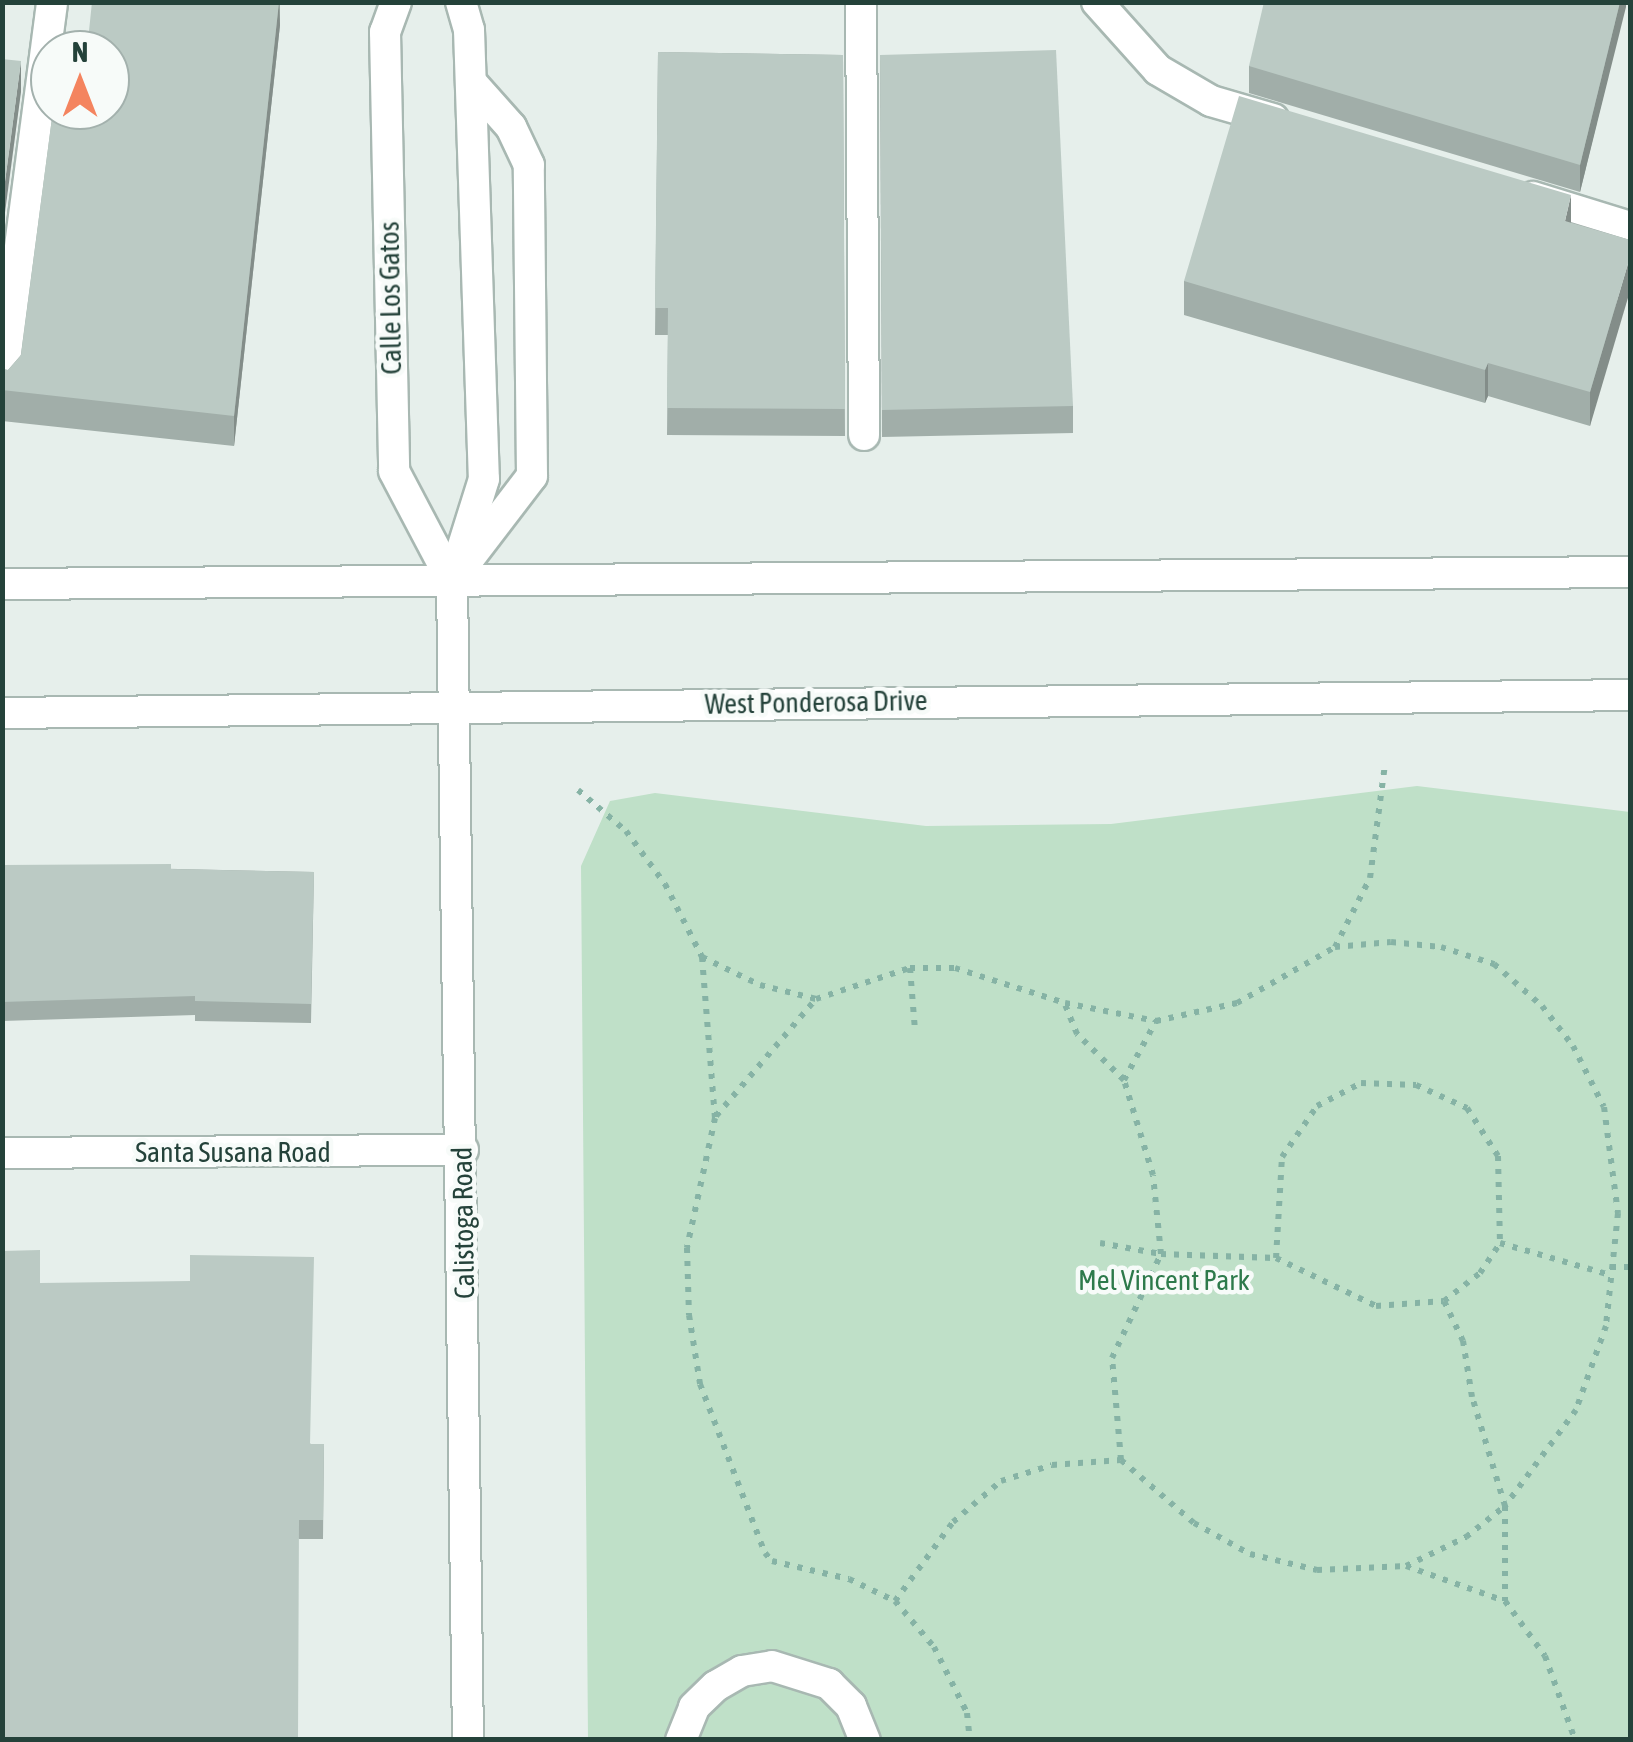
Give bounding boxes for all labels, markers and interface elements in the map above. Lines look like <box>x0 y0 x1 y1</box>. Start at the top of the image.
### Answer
north arrow <box>30 30 130 130</box>
text: N <box>72 36 88 68</box>
street label: Calle Los Gatos <box>372 221 408 375</box>
street label: West Ponderosa Drive <box>704 683 928 721</box>
street label: Santa Susana Road <box>135 1135 331 1169</box>
street label: Calistoga Road <box>445 1147 481 1299</box>
park label: Mel Vincent Park <box>1078 1263 1250 1297</box>

